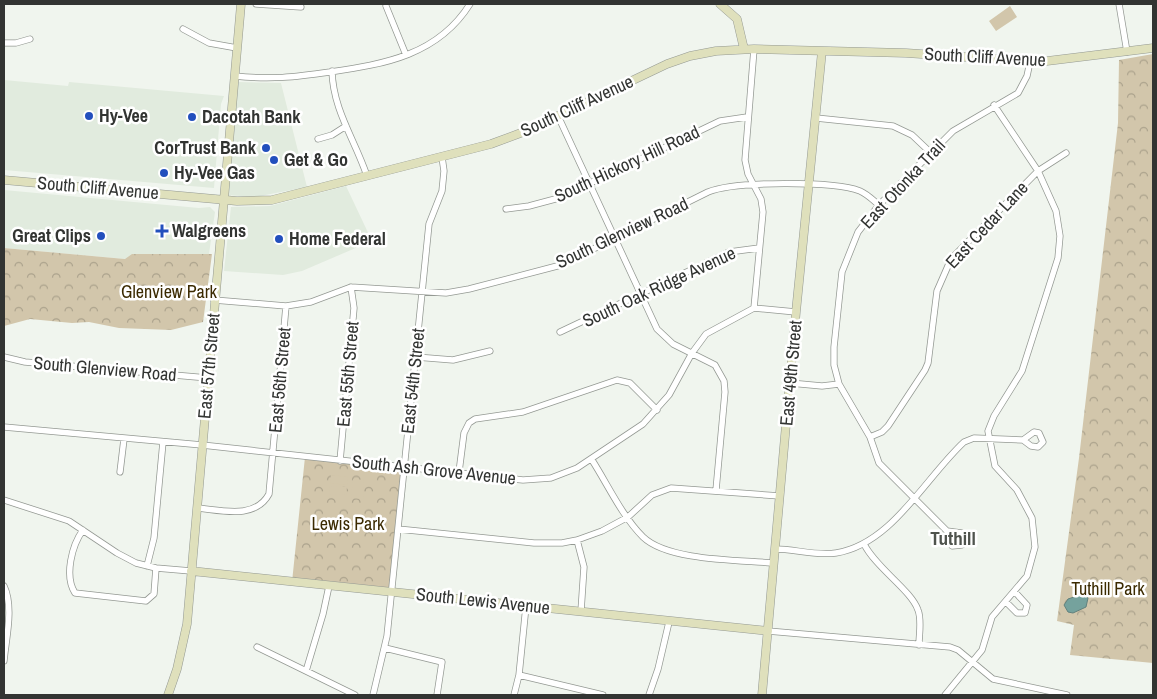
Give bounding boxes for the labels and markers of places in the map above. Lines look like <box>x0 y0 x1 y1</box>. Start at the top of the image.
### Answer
place label: Hy-Vee <box>99 103 148 128</box>
place label: Dacotah Bank <box>202 104 301 129</box>
marker: Hy-Vee <box>83 110 95 122</box>
marker: Dacotah Bank <box>186 111 198 123</box>
place label: CorTrust Bank <box>154 135 257 160</box>
marker: CorTrust Bank <box>260 142 272 154</box>
place label: Get & Go <box>284 147 348 172</box>
marker: Get & Go <box>268 154 280 166</box>
place label: Hy-Vee Gas <box>174 160 255 185</box>
marker: Hy-Vee Gas <box>158 167 170 179</box>
place label: Walgreens <box>172 218 246 243</box>
place label: Great Clips <box>12 223 91 248</box>
marker: Walgreens <box>156 225 168 237</box>
place label: Home Federal <box>289 226 386 251</box>
marker: Great Clips <box>95 230 107 242</box>
marker: Home Federal <box>273 233 285 245</box>

